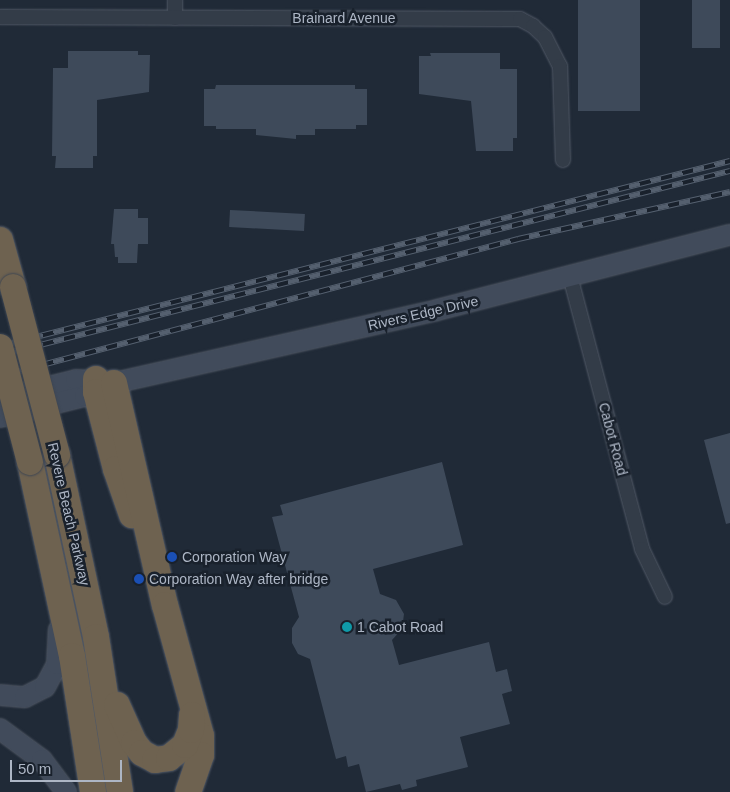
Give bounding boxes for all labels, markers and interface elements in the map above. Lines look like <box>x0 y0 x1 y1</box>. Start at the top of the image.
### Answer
street label: Brainard Avenue <box>292 10 396 26</box>
street label: Rivers Edge Drive <box>366 292 480 334</box>
street label: Cabot Road <box>595 401 631 477</box>
street label: Revere Beach Parkway <box>44 441 94 587</box>
place label: Corporation Way <box>182 549 287 565</box>
marker: Corporation Way <box>166 551 178 563</box>
place label: Corporation Way after bridge <box>149 571 328 587</box>
marker: Corporation Way after bridge <box>133 573 145 585</box>
place label: 1 Cabot Road <box>357 619 443 635</box>
marker: 1 Cabot Road <box>341 621 353 633</box>
scale bar <box>12 750 125 782</box>
text: 50 m <box>18 760 51 777</box>

